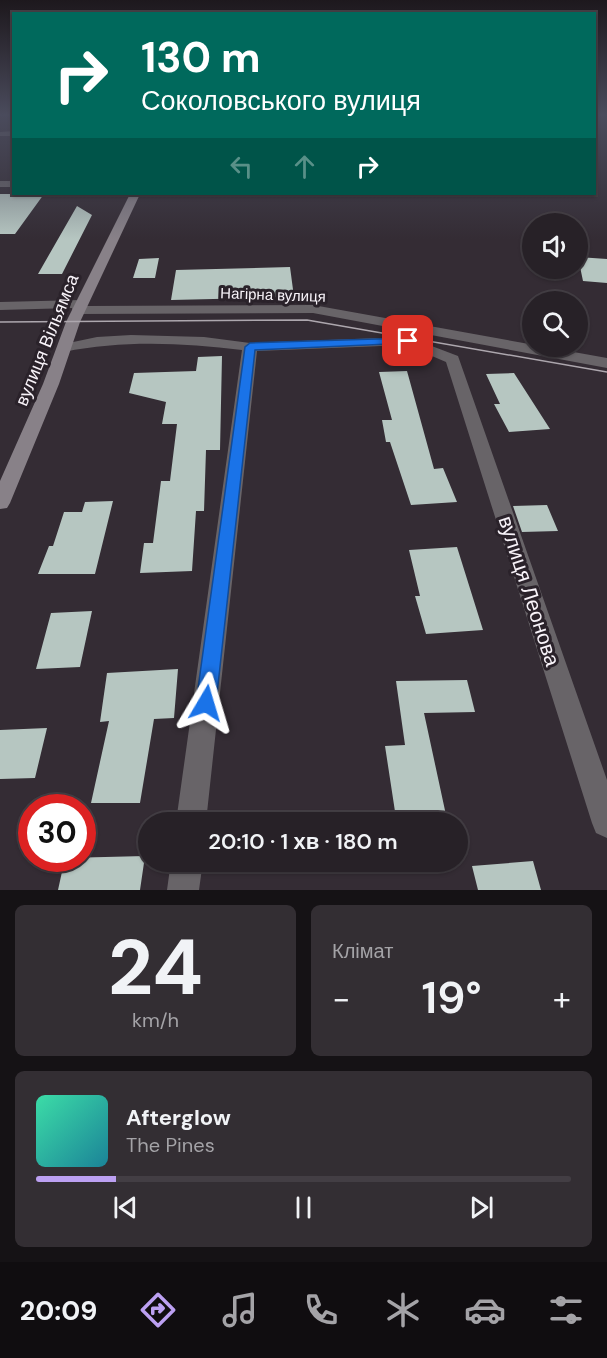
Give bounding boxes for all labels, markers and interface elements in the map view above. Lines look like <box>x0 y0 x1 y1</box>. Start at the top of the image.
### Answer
text: 130 m <box>141 30 261 85</box>
icon: right <box>42 36 120 114</box>
text: Соколовського вулиця <box>141 83 421 118</box>
icon: left <box>225 150 258 183</box>
icon: ahead <box>288 150 321 183</box>
icon: right <box>351 150 384 183</box>
map controls <box>522 213 588 357</box>
button: sound <box>522 213 588 279</box>
street label: вулиця Вільямса <box>10 270 85 409</box>
street label: Нагірна вулиця <box>220 283 326 307</box>
button: search <box>522 291 588 357</box>
pin <box>382 315 433 366</box>
icon: arrive <box>391 324 424 357</box>
street label: вулиця Леонова <box>491 512 567 670</box>
position arrow <box>174 671 238 735</box>
speed limit sign: 30 <box>18 794 96 872</box>
text: 20:10 · 1 хв · 180 m <box>208 827 398 856</box>
text: 24 <box>108 917 203 1018</box>
text: Клімат <box>332 938 393 964</box>
text: 19° <box>421 968 482 1027</box>
text: − <box>332 977 350 1020</box>
text: + <box>553 977 571 1020</box>
text: km/h <box>132 1007 179 1033</box>
text: Afterglow <box>126 1103 231 1132</box>
text: The Pines <box>126 1132 215 1158</box>
icon: previous <box>109 1191 142 1224</box>
icon: pause <box>287 1191 320 1224</box>
icon: next <box>465 1191 498 1224</box>
icon: directions <box>137 1289 179 1331</box>
icon: music <box>219 1289 261 1331</box>
icon: phone <box>300 1289 342 1331</box>
icon: climate <box>382 1289 424 1331</box>
icon: car <box>464 1289 506 1331</box>
icon: filters <box>545 1289 587 1331</box>
text: 20:09 <box>20 1293 97 1328</box>

